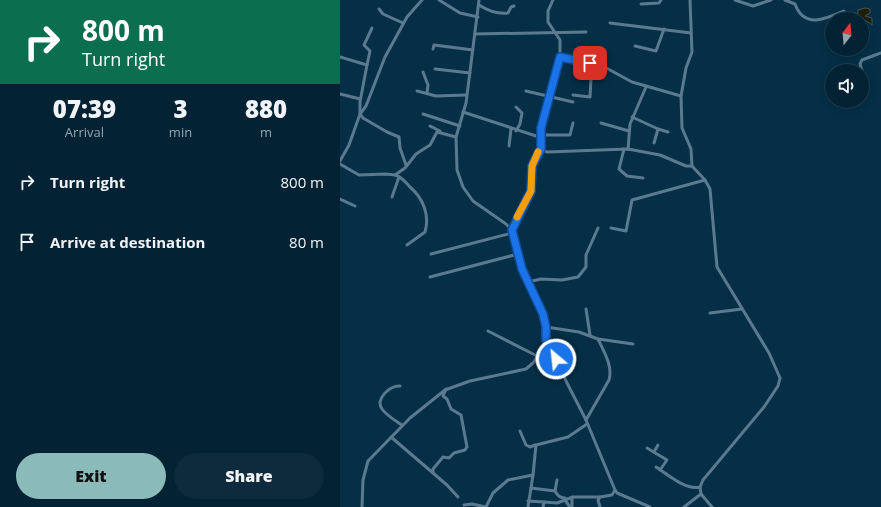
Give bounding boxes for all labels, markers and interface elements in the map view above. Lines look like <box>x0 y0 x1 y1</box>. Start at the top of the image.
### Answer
text: 800 m <box>82 11 165 49</box>
north arrow <box>825 12 869 56</box>
map controls <box>825 12 869 108</box>
icon: right <box>16 16 68 68</box>
pin <box>573 46 607 80</box>
text: Turn right <box>82 47 165 71</box>
icon: arrive <box>579 52 601 74</box>
button: sound <box>825 64 869 108</box>
text: 07:39 <box>53 92 116 125</box>
text: 3 <box>173 92 188 125</box>
text: 880 <box>245 92 287 125</box>
text: Arrival <box>65 123 104 141</box>
text: min <box>169 123 192 141</box>
text: m <box>260 123 272 141</box>
icon: right <box>16 171 38 193</box>
text: Turn right <box>50 172 125 192</box>
text: 800 m <box>280 172 324 192</box>
icon: arrive <box>16 231 38 253</box>
text: Arrive at destination <box>50 232 205 252</box>
text: 80 m <box>289 232 324 252</box>
position arrow <box>535 338 577 380</box>
button: Exit <box>16 453 166 499</box>
button: Share <box>174 453 324 499</box>

